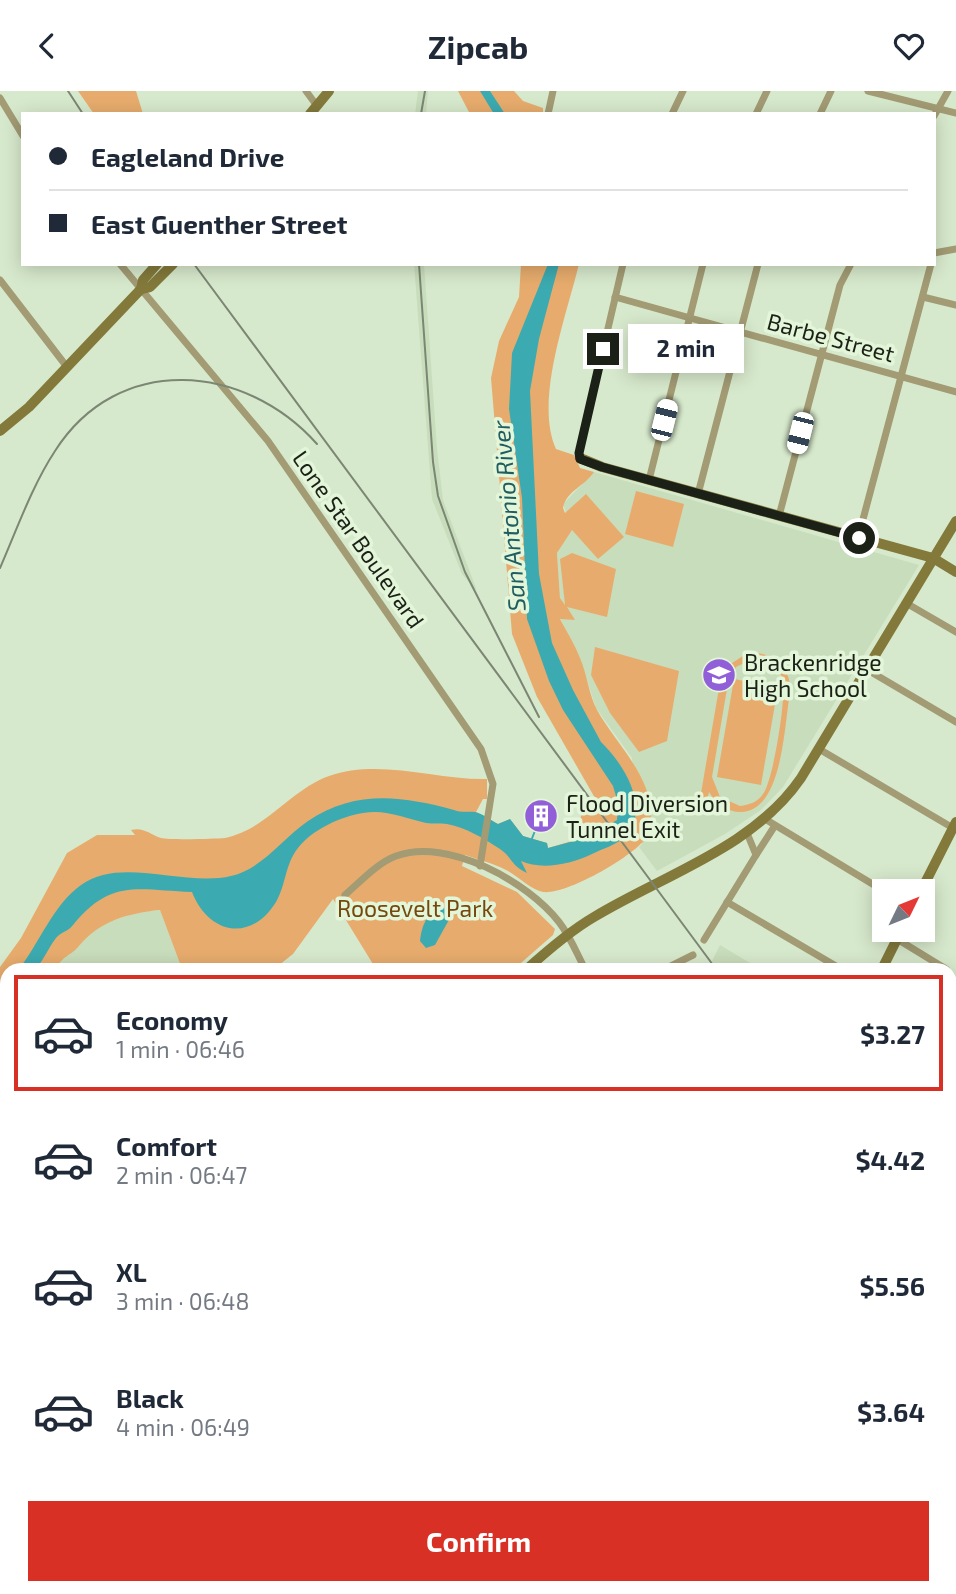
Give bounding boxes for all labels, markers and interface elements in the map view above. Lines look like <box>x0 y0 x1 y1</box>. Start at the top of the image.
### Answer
icon: back <box>28 27 66 65</box>
text: Zipcab <box>428 27 528 65</box>
icon: heart <box>890 27 928 65</box>
text: Eagleland Drive <box>91 141 284 172</box>
text: East Guenther Street <box>91 208 347 239</box>
street label: Barbe Street <box>764 307 898 367</box>
callout: 2 min <box>628 324 743 373</box>
route end <box>587 333 619 365</box>
text: 2 min <box>657 334 715 362</box>
car <box>649 397 680 443</box>
car <box>785 410 816 456</box>
water label: San Antonio River <box>485 419 531 613</box>
street label: Lone Star Boulevard <box>287 445 431 633</box>
route start <box>843 522 875 554</box>
place label: Brackenridge High School <box>744 648 882 702</box>
school or university icon: Brackenridge High School <box>700 656 738 694</box>
place label: Flood Diversion Tunnel Exit <box>566 789 728 843</box>
building icon: Flood Diversion Tunnel Exit <box>522 797 560 835</box>
north arrow <box>872 879 934 941</box>
map controls <box>872 879 935 942</box>
park label: Roosevelt Park <box>337 894 493 922</box>
icon: car <box>32 1002 95 1065</box>
text: Economy <box>116 1004 228 1035</box>
text: $3.27 <box>860 1018 925 1049</box>
text: 1 min · 06:46 <box>116 1035 245 1063</box>
icon: car <box>32 1128 95 1191</box>
text: Comfort <box>116 1130 217 1161</box>
text: $4.42 <box>855 1144 925 1175</box>
text: 2 min · 06:47 <box>116 1161 247 1189</box>
icon: car <box>32 1254 95 1317</box>
text: XL <box>116 1256 147 1287</box>
text: $5.56 <box>860 1270 925 1301</box>
text: 3 min · 06:48 <box>116 1287 249 1315</box>
icon: car <box>32 1380 95 1443</box>
text: Black <box>116 1382 184 1413</box>
text: $3.64 <box>857 1396 925 1427</box>
text: 4 min · 06:49 <box>116 1413 250 1441</box>
button: Confirm <box>28 1501 929 1581</box>

